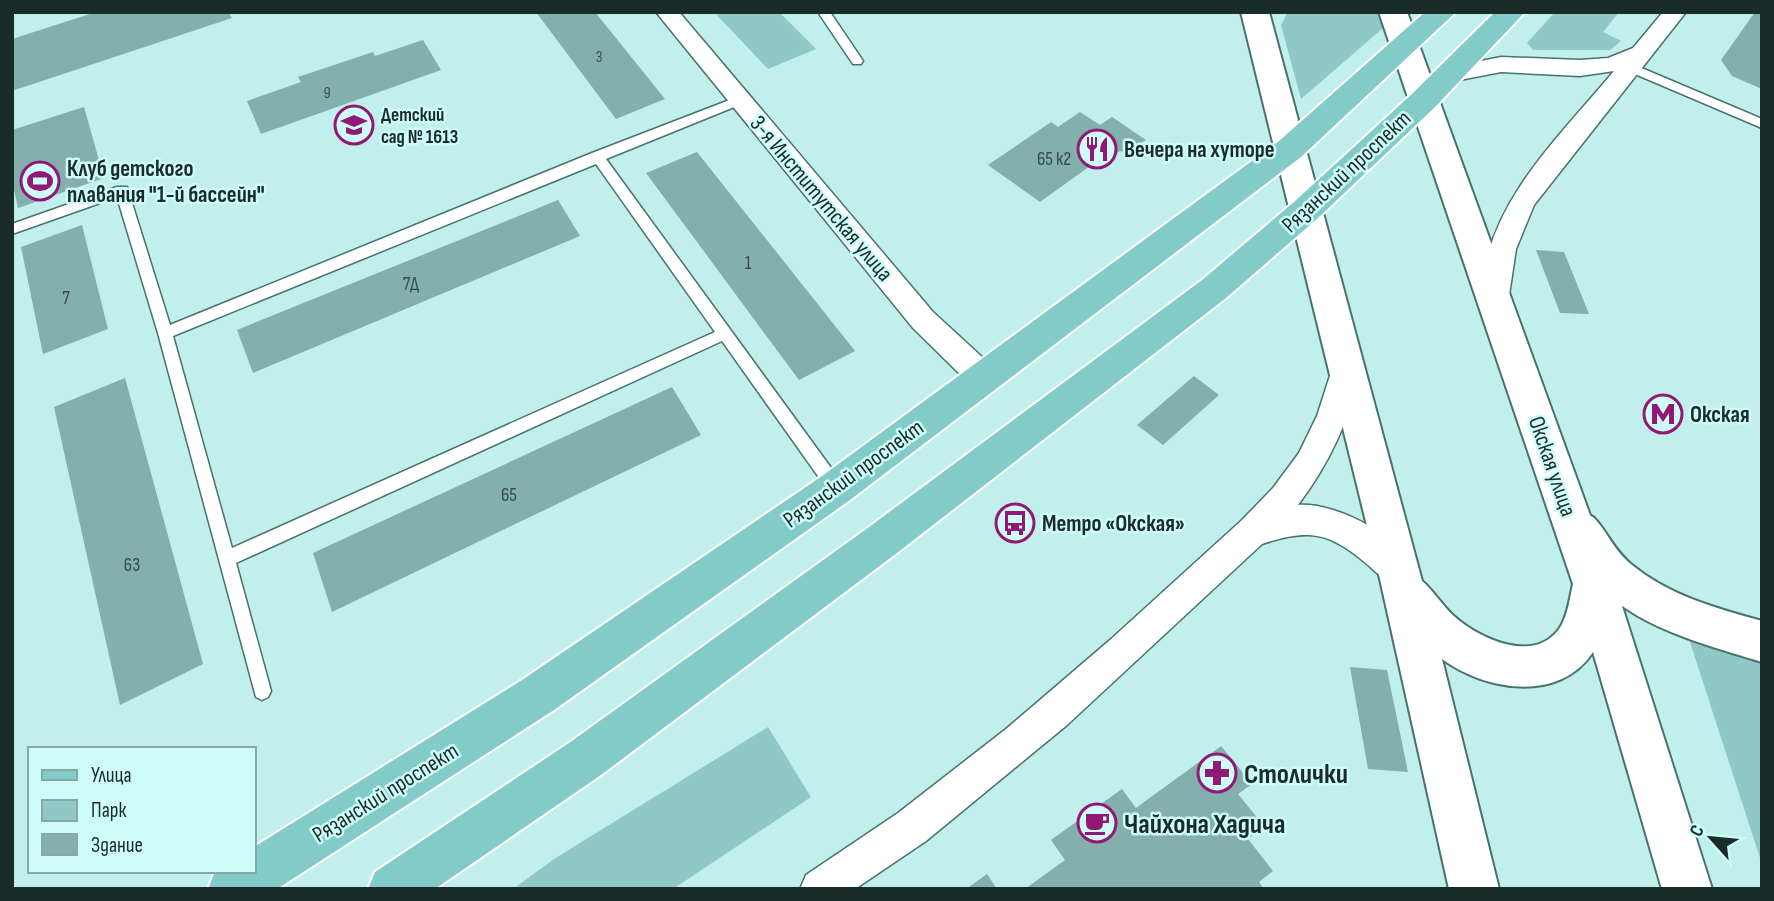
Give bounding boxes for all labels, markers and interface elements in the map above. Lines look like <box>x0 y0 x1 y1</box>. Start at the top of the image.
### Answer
house number: 3 <box>596 48 602 67</box>
house number: 9 <box>323 84 331 103</box>
school or university icon: Детский сад № 1613 <box>333 104 375 146</box>
place label: Детский сад № 1613 <box>381 104 458 149</box>
street label: Рязанский проспект <box>1276 105 1417 239</box>
street label: 3-я Институтская улица <box>744 110 899 287</box>
restaurant icon: Вечера на хуторе <box>1076 128 1118 170</box>
place label: Вечера на хуторе <box>1124 136 1275 164</box>
house number: 65 к2 <box>1037 148 1071 171</box>
place label: Клуб детского плавания "1-й бассейн" <box>67 155 265 209</box>
sports icon: Клуб детского плавания "1-й бассейн" <box>19 160 61 202</box>
house number: 1 <box>745 252 752 275</box>
house number: 7Д <box>403 273 419 296</box>
house number: 7 <box>62 287 70 310</box>
metro station icon: Окская <box>1642 393 1684 435</box>
place label: Окская <box>1690 401 1750 429</box>
street label: Рязанский проспект <box>778 413 929 534</box>
street label: Окская улица <box>1522 413 1582 520</box>
house number: 65 <box>501 484 517 507</box>
bus stop icon: Метро «Окская» <box>994 502 1036 544</box>
place label: Метро «Окская» <box>1042 510 1185 538</box>
house number: 63 <box>124 554 140 577</box>
street label: Рязанский проспект <box>307 737 464 849</box>
legend <box>28 747 256 873</box>
pharmacy icon: Столички <box>1196 752 1238 794</box>
place label: Столички <box>1244 758 1348 791</box>
text: Улица <box>91 763 132 788</box>
text: Парк <box>91 798 126 823</box>
cafe icon: Чайхона Хадича <box>1076 802 1118 844</box>
north arrow <box>1676 803 1746 873</box>
place label: Чайхона Хадича <box>1124 808 1285 841</box>
text: С <box>1685 821 1710 841</box>
text: Здание <box>91 833 143 858</box>

